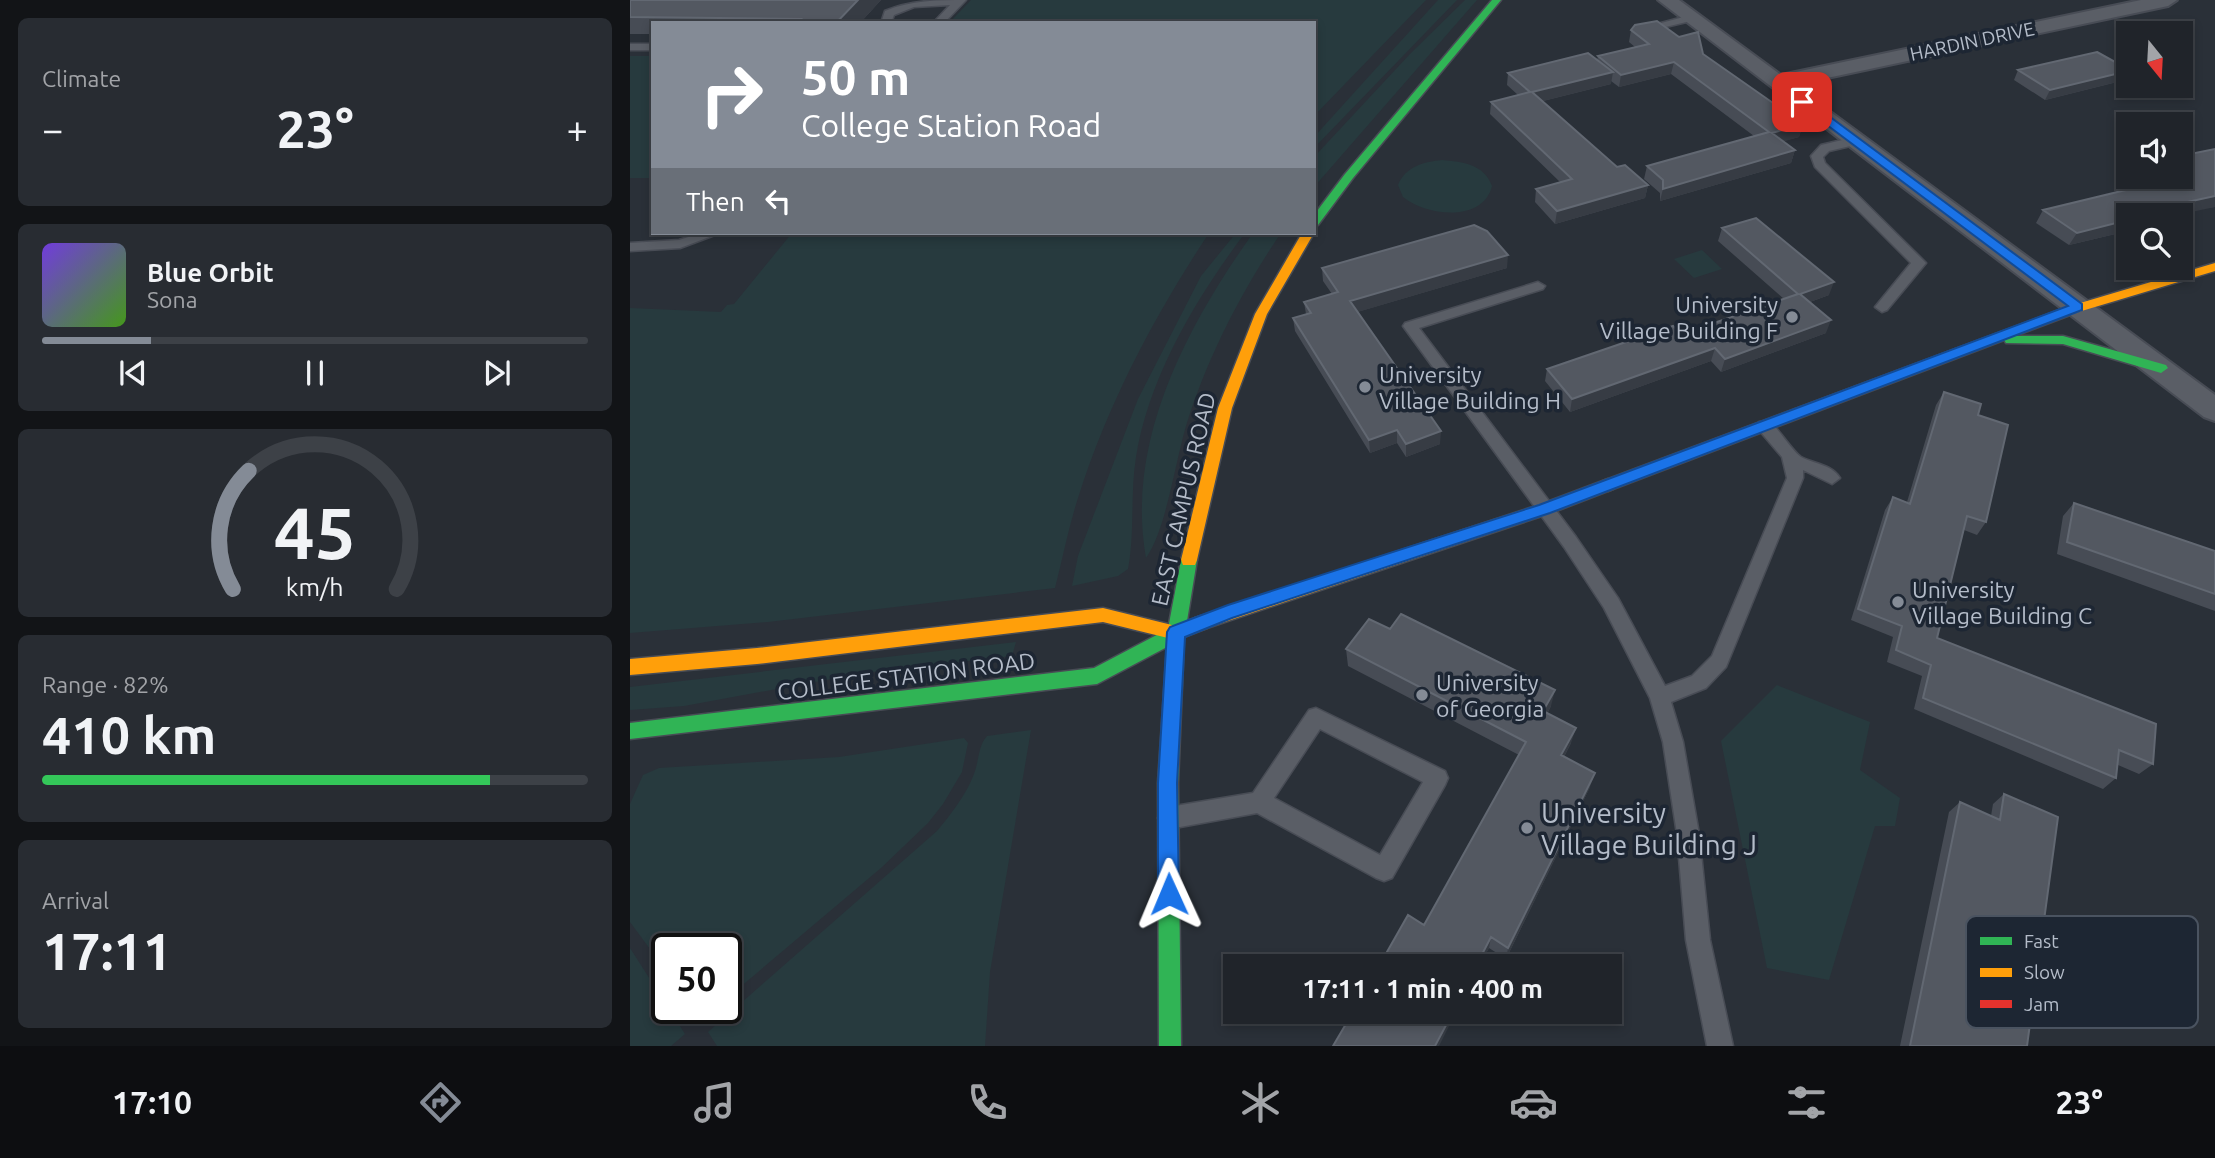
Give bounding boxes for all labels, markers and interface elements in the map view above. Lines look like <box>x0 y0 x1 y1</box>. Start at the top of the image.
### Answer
street label: HARDIN DRIVE <box>1908 17 2036 65</box>
north arrow <box>2116 21 2193 98</box>
map controls <box>2116 21 2193 280</box>
icon: right <box>686 49 777 140</box>
text: 50 m <box>801 49 910 104</box>
text: Climate <box>42 66 121 91</box>
pin <box>1772 72 1832 132</box>
icon: arrive <box>1783 83 1821 121</box>
text: 23° <box>276 100 354 158</box>
text: College Station Road <box>801 107 1101 143</box>
text: − <box>42 108 63 150</box>
text: + <box>567 108 588 150</box>
button: sound <box>2116 112 2193 189</box>
icon: left <box>759 182 797 220</box>
text: Then <box>686 187 745 216</box>
button: search <box>2116 203 2193 280</box>
text: Blue Orbit <box>147 258 274 287</box>
text: Sona <box>147 287 197 312</box>
place label: University Village Building F <box>1600 292 1778 343</box>
marker: University Village Building F <box>1784 309 1800 325</box>
icon: previous <box>114 354 152 392</box>
icon: pause <box>296 354 334 392</box>
icon: next <box>478 354 516 392</box>
place label: University Village Building H <box>1379 362 1561 413</box>
marker: University Village Building H <box>1357 379 1373 395</box>
street label: EAST CAMPUS ROAD <box>1146 390 1220 608</box>
text: 45 <box>274 491 356 573</box>
text: km/h <box>286 573 344 601</box>
place label: University Village Building C <box>1912 577 2092 628</box>
marker: University Village Building C <box>1890 594 1906 610</box>
street label: COLLEGE STATION ROAD <box>776 648 1036 704</box>
place label: University of Georgia <box>1436 670 1544 721</box>
text: Range · 82% <box>42 672 169 697</box>
marker: University of Georgia <box>1414 687 1430 703</box>
text: 410 km <box>42 706 216 764</box>
place label: University Village Building J <box>1541 797 1757 860</box>
marker: University Village Building J <box>1519 820 1535 836</box>
position arrow <box>1132 857 1206 931</box>
text: Arrival <box>42 888 109 913</box>
legend <box>1966 916 2198 1028</box>
text: 17:11 <box>42 922 172 980</box>
text: Fast <box>2024 930 2059 952</box>
speed limit sign: 50 <box>651 933 742 1024</box>
text: Slow <box>2024 961 2065 983</box>
text: 17:11 · 1 min · 400 m <box>1302 974 1543 1003</box>
text: Jam <box>2024 993 2060 1015</box>
icon: directions <box>416 1078 465 1127</box>
icon: music <box>690 1078 739 1127</box>
icon: phone <box>963 1078 1012 1127</box>
icon: climate <box>1236 1078 1285 1127</box>
icon: car <box>1509 1078 1558 1127</box>
icon: filters <box>1782 1078 1831 1127</box>
text: 17:10 <box>112 1084 192 1120</box>
text: 23° <box>2055 1084 2103 1120</box>

